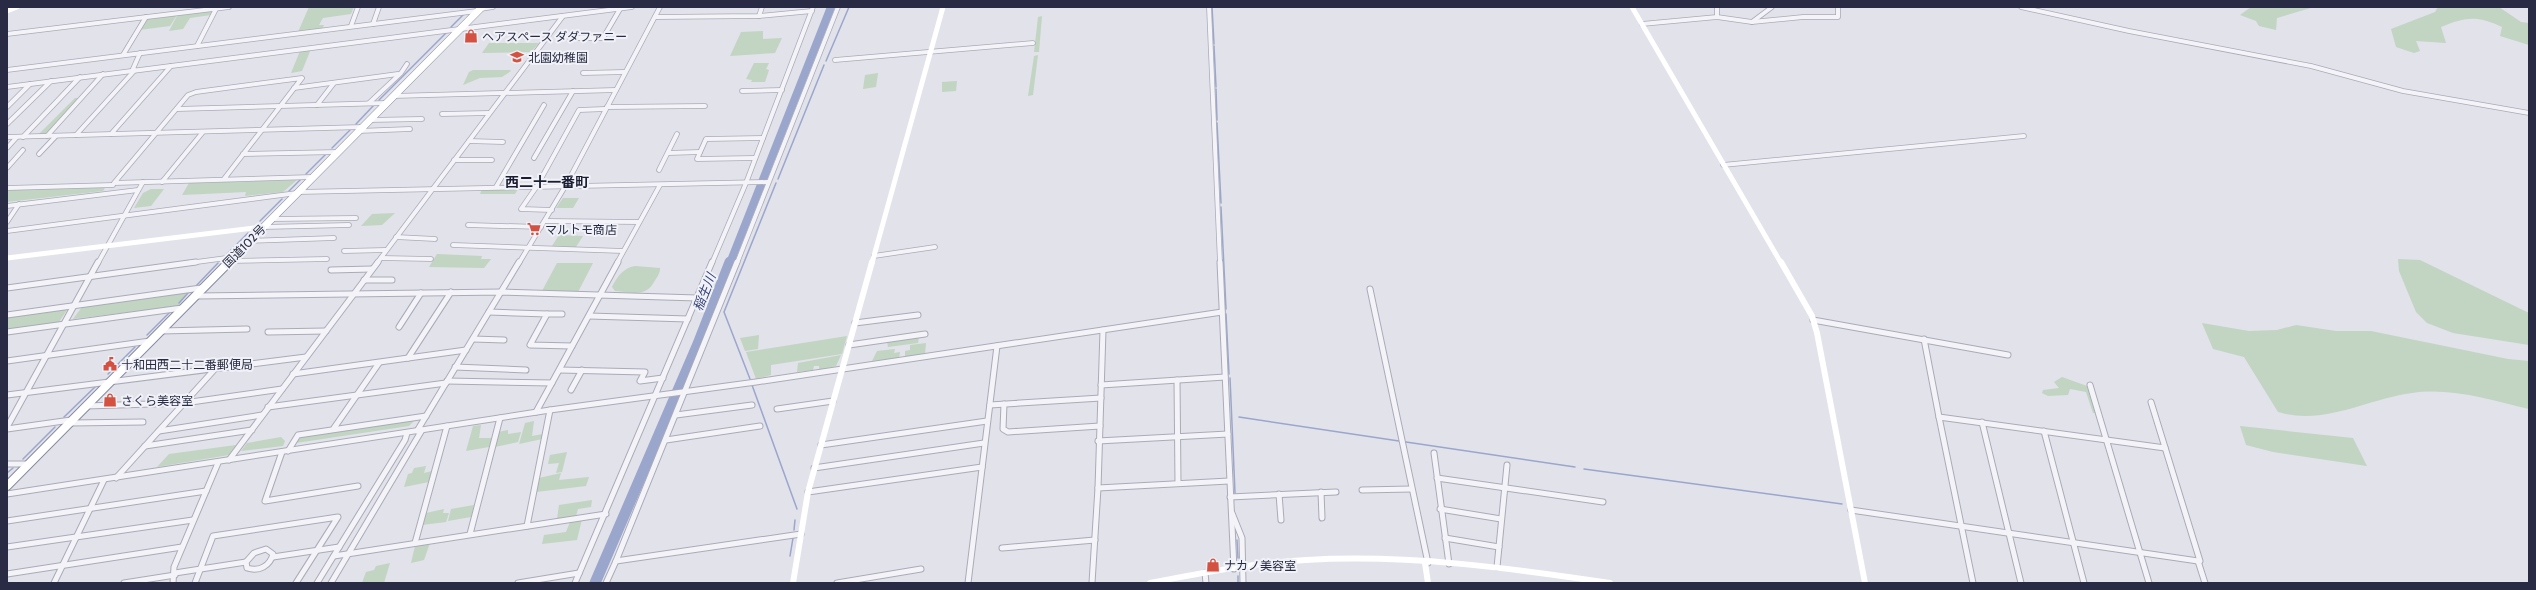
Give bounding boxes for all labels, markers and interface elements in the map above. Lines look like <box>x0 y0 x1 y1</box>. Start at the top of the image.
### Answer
shop icon: ヘアスペース ダダファニー <box>463 28 479 44</box>
place label: ヘアスペース ダダファニー <box>482 29 627 44</box>
school or university icon: 北園幼稚園 <box>509 49 525 65</box>
place label: 北園幼稚園 <box>528 50 588 65</box>
district label: 西二十一番町 <box>505 173 589 191</box>
street label: 国道102号 <box>219 221 269 271</box>
supermarket icon: マルトモ商店 <box>526 221 542 237</box>
place label: マルトモ商店 <box>545 222 617 237</box>
water label: 稲生川 <box>689 269 719 313</box>
public building icon: 十和田西二十二番郵便局 <box>102 356 118 372</box>
place label: 十和田西二十二番郵便局 <box>121 357 253 372</box>
shop icon: さくら美容室 <box>102 392 118 408</box>
place label: さくら美容室 <box>121 393 193 408</box>
shop icon: ナカノ美容室 <box>1205 557 1221 573</box>
place label: ナカノ美容室 <box>1224 558 1296 573</box>

